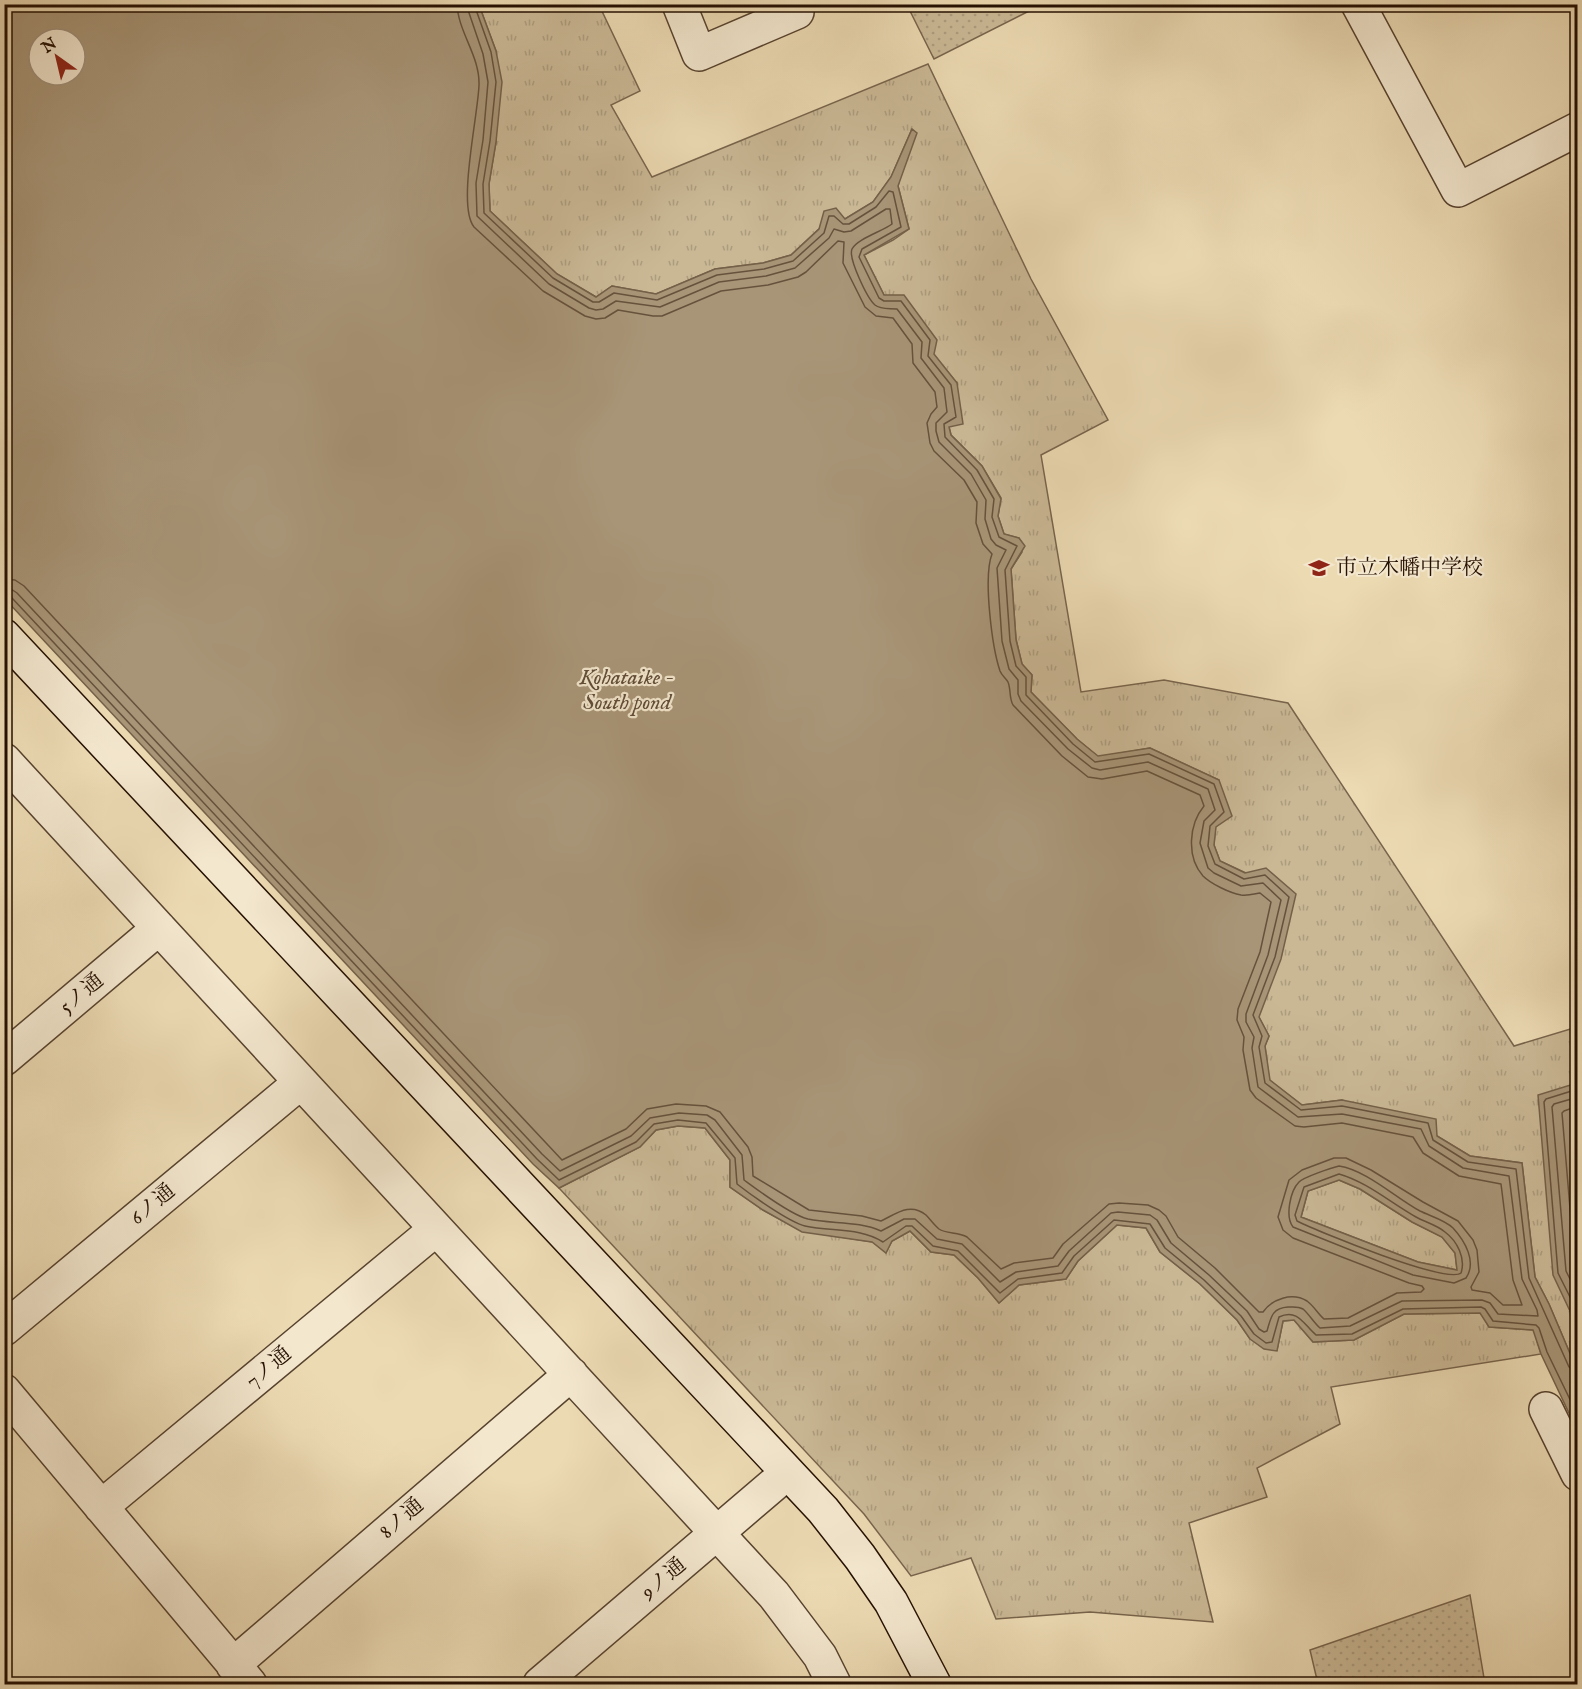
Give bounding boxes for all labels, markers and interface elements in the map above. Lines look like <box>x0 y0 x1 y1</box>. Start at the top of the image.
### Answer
north arrow <box>27 27 87 87</box>
text: N <box>38 34 61 59</box>
place label: 市立木幡中学校 <box>1336 555 1483 582</box>
school or university icon: 市立木幡中学校 <box>1307 556 1331 580</box>
water label: Kohataike - South pond <box>579 664 674 717</box>
street label: 5ノ通 <box>54 968 110 1020</box>
street label: 6ノ通 <box>125 1178 181 1232</box>
street label: 7ノ通 <box>240 1341 298 1395</box>
street label: 8ノ通 <box>374 1492 430 1546</box>
street label: 9ノ通 <box>635 1552 692 1606</box>

